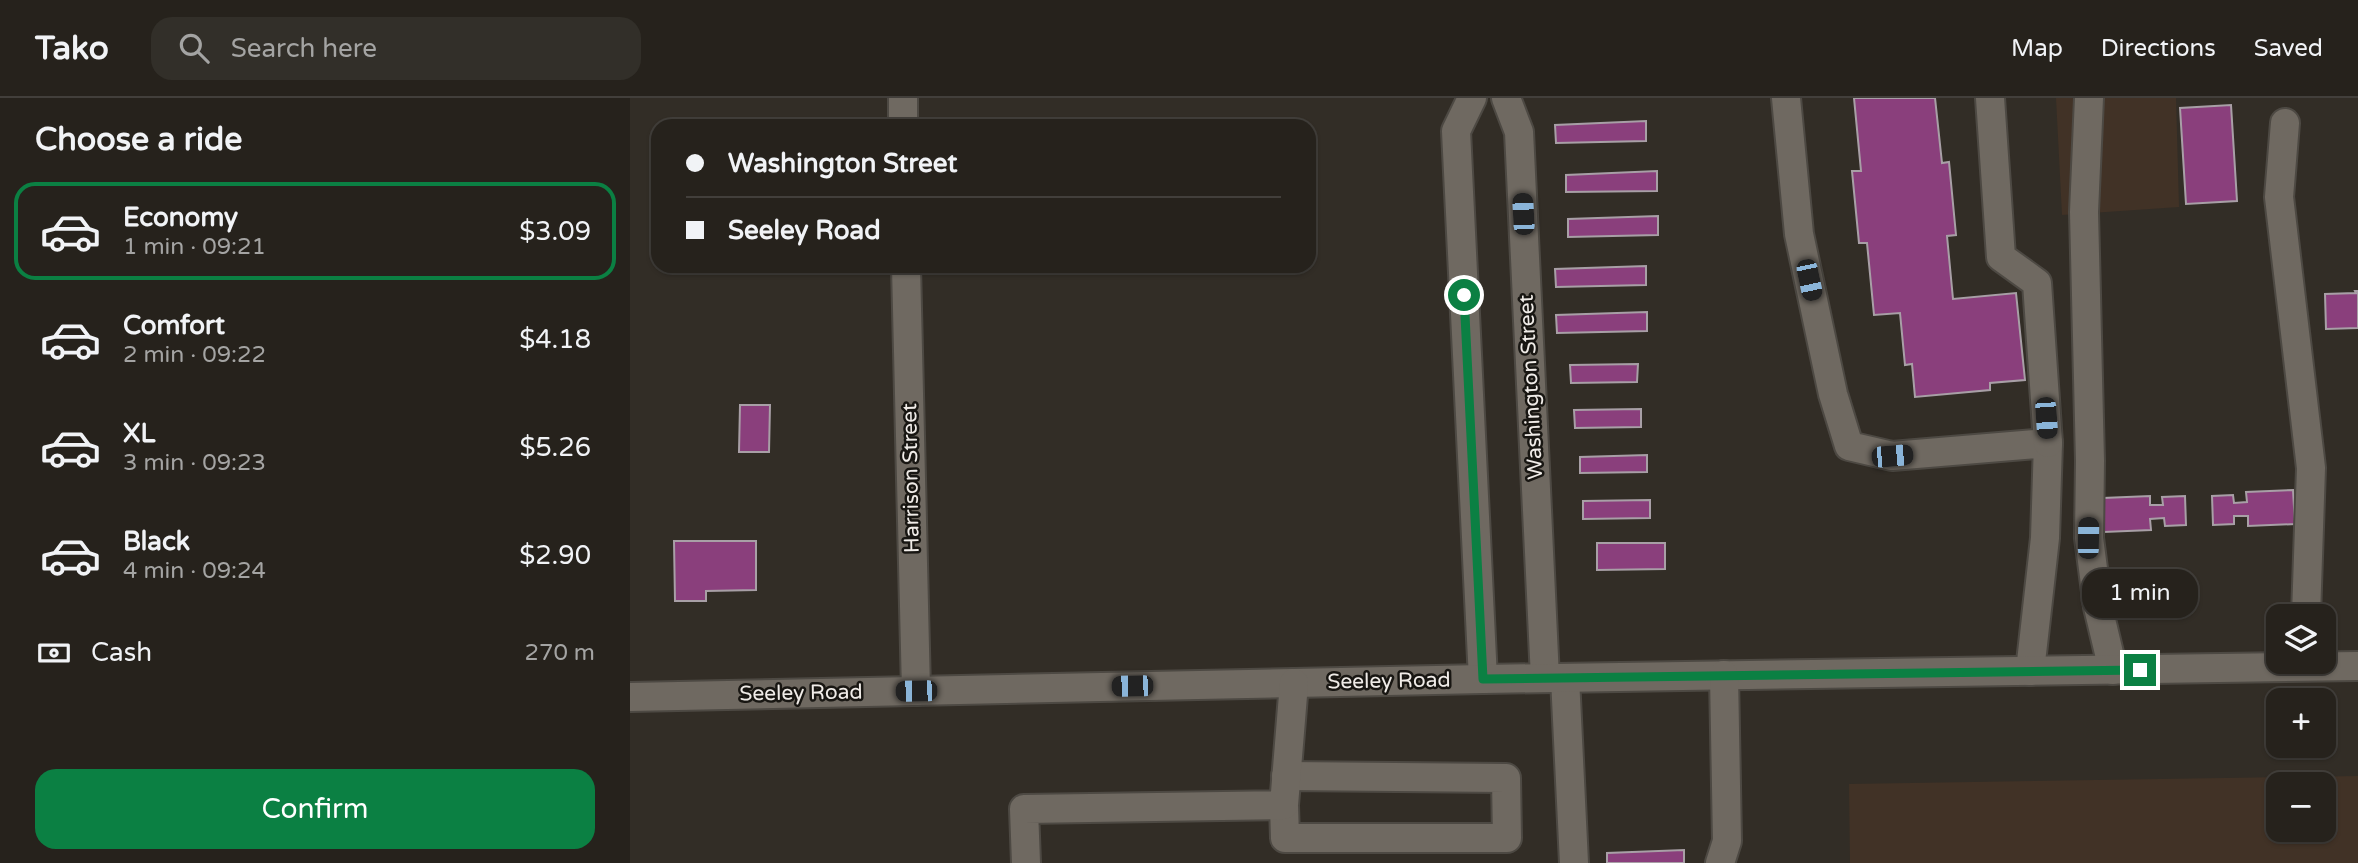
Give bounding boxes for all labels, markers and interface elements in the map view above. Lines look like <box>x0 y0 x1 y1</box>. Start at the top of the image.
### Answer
search box <box>151 17 641 80</box>
text: Tako <box>35 29 109 68</box>
icon: search <box>175 29 213 67</box>
text: Search here <box>231 33 377 64</box>
text: Map <box>2011 34 2063 63</box>
text: Directions <box>2101 34 2216 63</box>
text: Saved <box>2254 34 2323 63</box>
text: Choose a ride <box>35 121 242 159</box>
text: Washington Street <box>728 148 957 179</box>
car <box>1512 192 1535 236</box>
icon: car <box>39 200 102 263</box>
text: Economy <box>123 202 238 233</box>
text: Seeley Road <box>728 215 881 246</box>
text: $3.09 <box>519 216 591 247</box>
text: 1 min · 09:21 <box>123 233 266 261</box>
car <box>1795 257 1824 303</box>
route start <box>1448 279 1480 311</box>
street label: Washington Street <box>1514 294 1548 480</box>
icon: car <box>39 308 102 371</box>
text: Comfort <box>123 310 225 341</box>
text: $4.18 <box>519 324 591 355</box>
text: 2 min · 09:22 <box>123 341 266 369</box>
car <box>2035 396 2058 440</box>
street label: Harrison Street <box>897 403 925 553</box>
icon: car <box>39 416 102 479</box>
text: XL <box>123 418 155 449</box>
text: $5.26 <box>519 432 591 463</box>
car <box>1871 444 1914 468</box>
text: 3 min · 09:23 <box>123 449 266 477</box>
car <box>2078 517 2099 559</box>
icon: car <box>39 524 102 587</box>
text: Black <box>123 526 190 557</box>
text: $2.90 <box>519 540 591 571</box>
text: 4 min · 09:24 <box>123 557 266 585</box>
callout: 1 min <box>2082 568 2198 618</box>
text: 1 min <box>2109 579 2171 607</box>
map controls <box>2266 604 2336 842</box>
button: layers <box>2266 604 2336 674</box>
icon: cash <box>35 634 73 672</box>
text: Cash <box>91 637 152 668</box>
text: 270 m <box>525 639 595 667</box>
route end <box>2124 654 2156 686</box>
street label: Seeley Road <box>1327 667 1451 695</box>
car <box>1111 675 1154 697</box>
street label: Seeley Road <box>739 679 863 707</box>
car <box>895 680 938 702</box>
button: + <box>2266 688 2336 758</box>
button: Confirm <box>35 769 595 849</box>
button: − <box>2266 772 2336 842</box>

